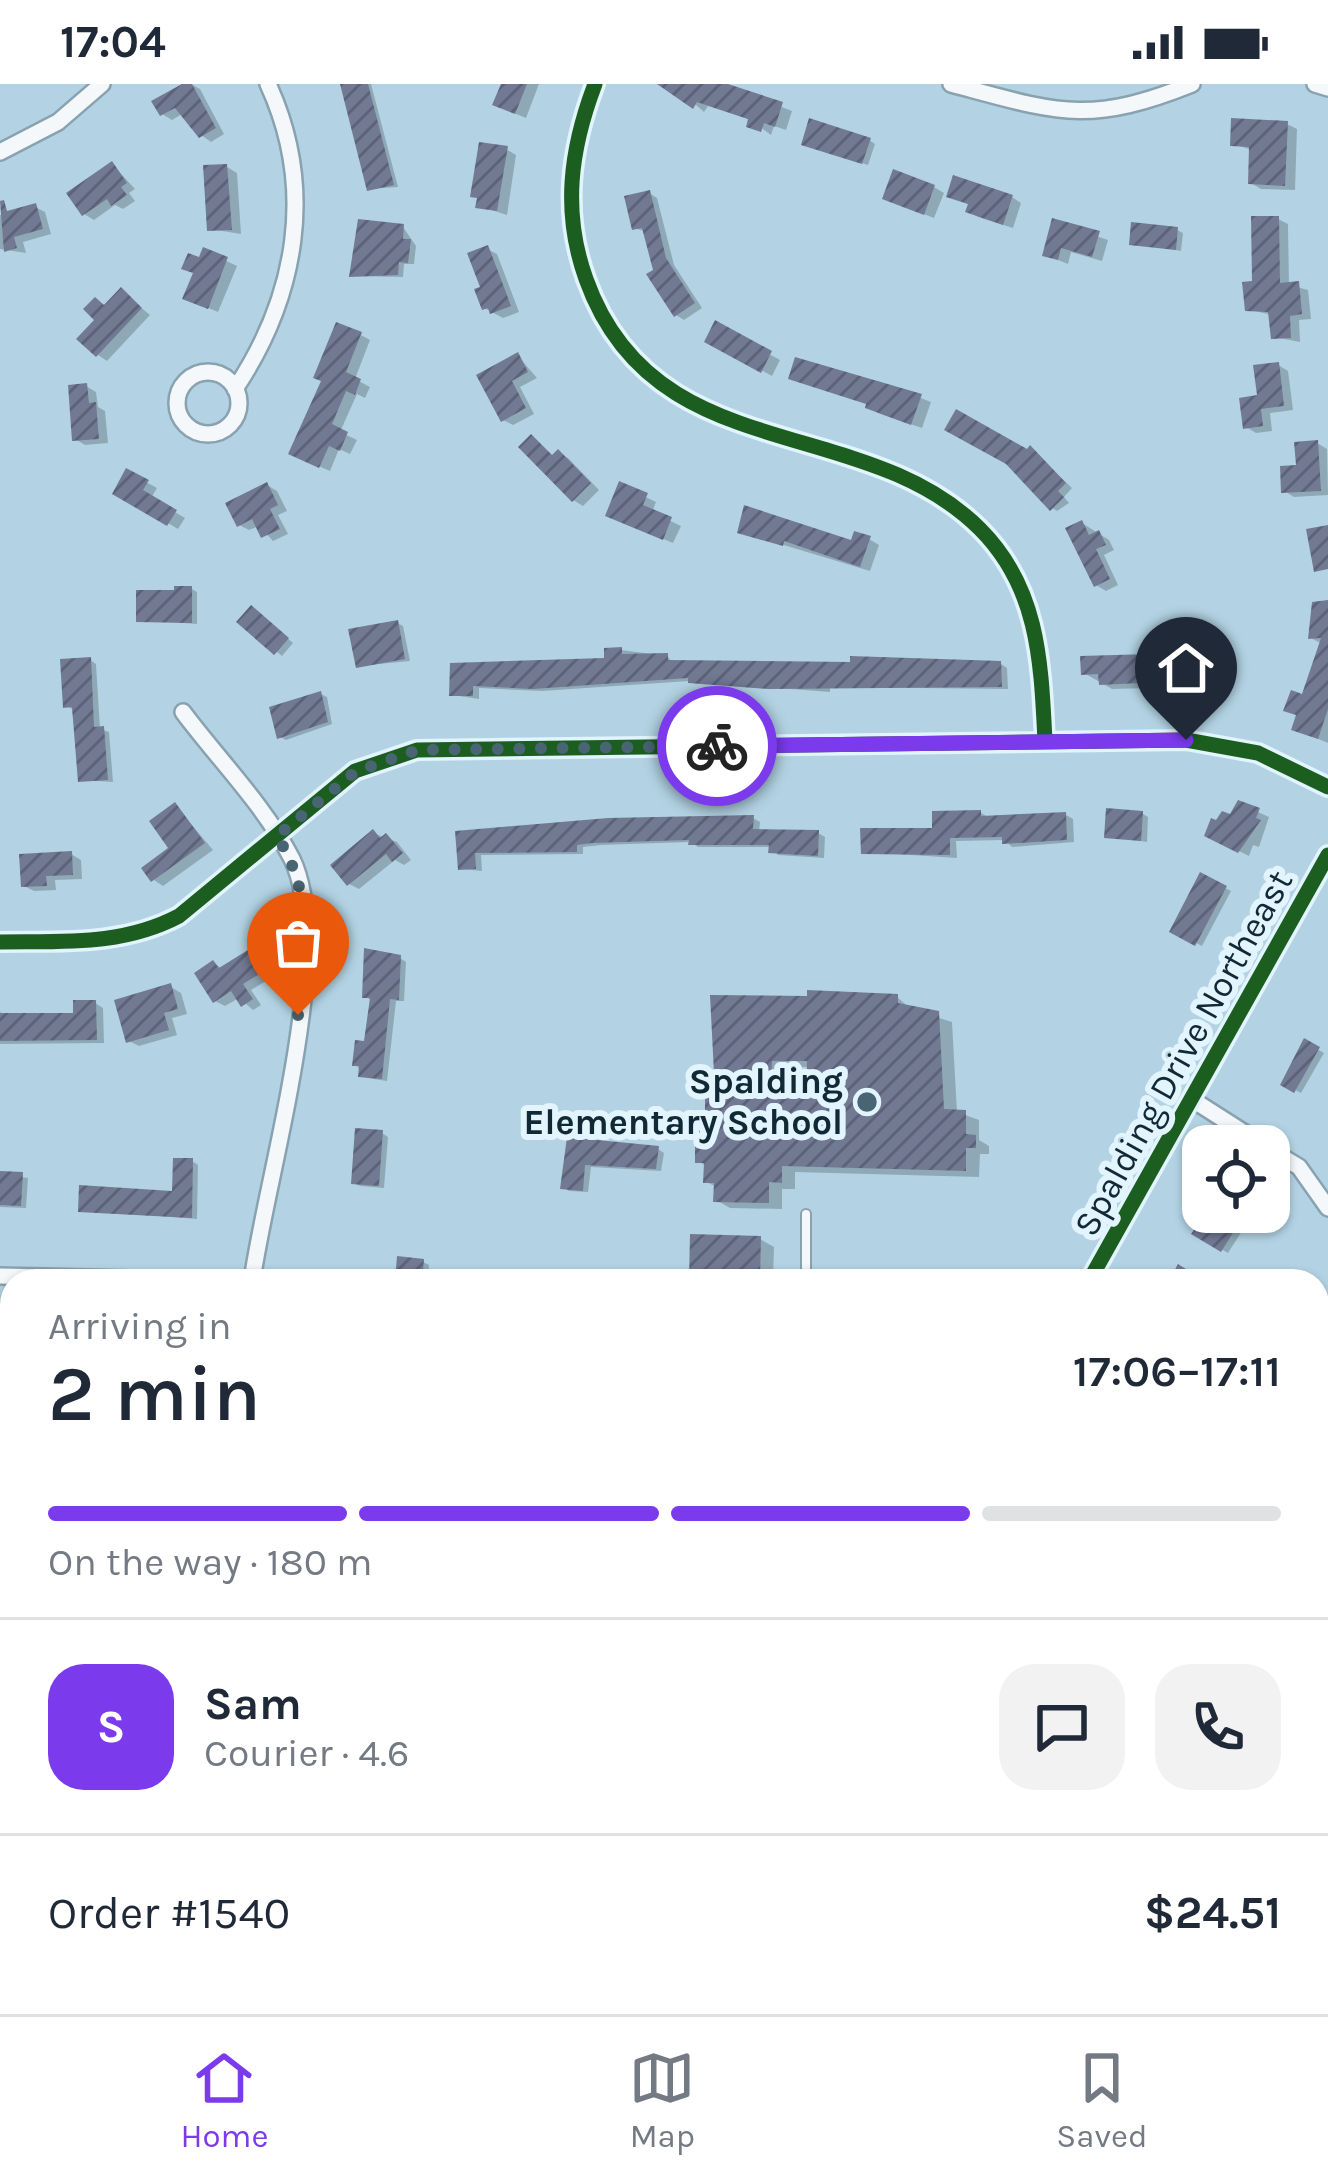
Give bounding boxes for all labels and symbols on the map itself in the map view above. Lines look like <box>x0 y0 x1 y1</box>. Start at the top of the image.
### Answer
pin <box>1135 617 1237 740</box>
courier <box>657 686 777 806</box>
street label: Spalding Drive Northeast <box>1065 863 1301 1243</box>
pin <box>247 892 349 1015</box>
place label: Spalding Elementary School <box>523 1060 843 1144</box>
marker: Spalding Elementary School <box>854 1089 880 1115</box>

